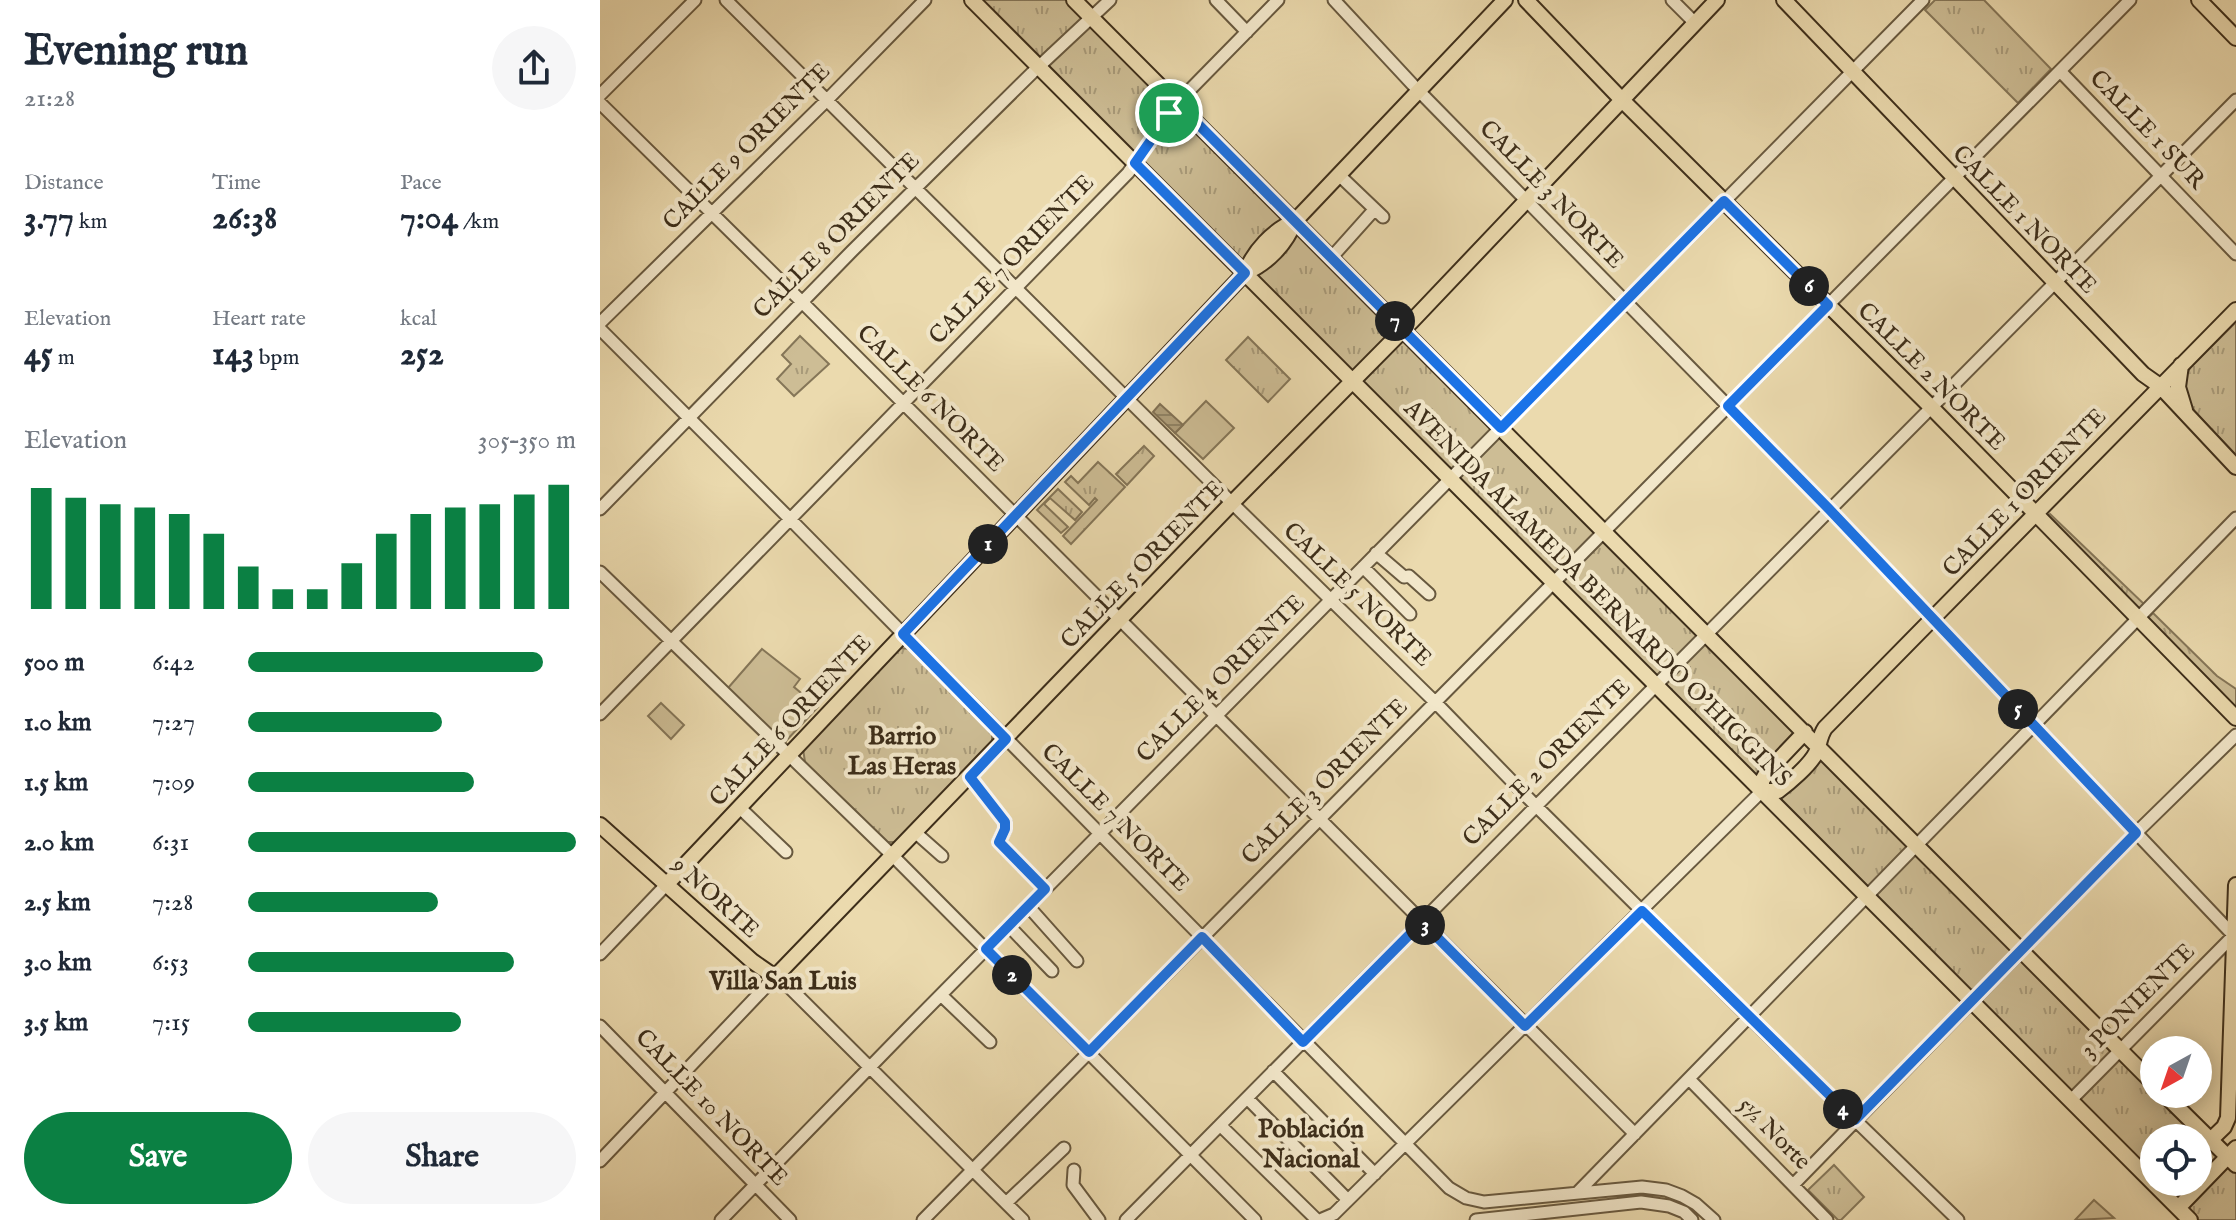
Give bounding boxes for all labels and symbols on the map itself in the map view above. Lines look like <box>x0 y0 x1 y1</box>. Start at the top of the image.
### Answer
street label: CALLE 9 ORIENTE <box>657 57 837 237</box>
street label: CALLE 1 SUR <box>2082 64 2212 197</box>
pin <box>1135 79 1203 147</box>
street label: CALLE 3 NORTE <box>1472 114 1630 276</box>
street label: CALLE 1 NORTE <box>1945 139 2103 301</box>
street label: CALLE 8 ORIENTE <box>747 146 927 326</box>
street label: CALLE 7 ORIENTE <box>923 168 1101 352</box>
pin: 6 <box>1789 266 1829 306</box>
street label: CALLE 2 NORTE <box>1850 296 2012 458</box>
pin: 7 <box>1375 301 1415 341</box>
street label: CALLE 6 NORTE <box>850 319 1010 479</box>
street label: AVENIDA ALAMEDA BERNARDO O'HIGGINS <box>1396 393 1797 794</box>
street label: CALLE 1 ORIENTE <box>1936 402 2114 584</box>
street label: CALLE 5 ORIENTE <box>1054 474 1232 656</box>
street label: CALLE 5 NORTE <box>1276 516 1438 674</box>
pin: 1 <box>968 524 1008 564</box>
street label: CALLE 4 ORIENTE <box>1130 588 1312 770</box>
street label: CALLE 6 ORIENTE <box>703 628 879 814</box>
street label: CALLE 2 ORIENTE <box>1456 672 1638 854</box>
pin: 5 <box>1998 689 2038 729</box>
street label: CALLE 3 ORIENTE <box>1235 692 1415 872</box>
district label: Barrio Las Heras <box>848 720 956 783</box>
street label: CALLE 7 NORTE <box>1034 737 1196 899</box>
street label: 9 NORTE <box>664 850 765 946</box>
pin: 3 <box>1405 905 1445 945</box>
street label: 3 PONIENTE <box>2074 937 2202 1065</box>
pin: 2 <box>992 955 1032 995</box>
district label: Villa San Luis <box>708 965 857 998</box>
street label: CALLE 10 NORTE <box>628 1023 794 1193</box>
north arrow <box>2140 1036 2212 1108</box>
pin: 4 <box>1823 1089 1863 1129</box>
street label: 5½ Norte <box>1731 1091 1817 1177</box>
district label: Población Nacional <box>1258 1113 1364 1176</box>

